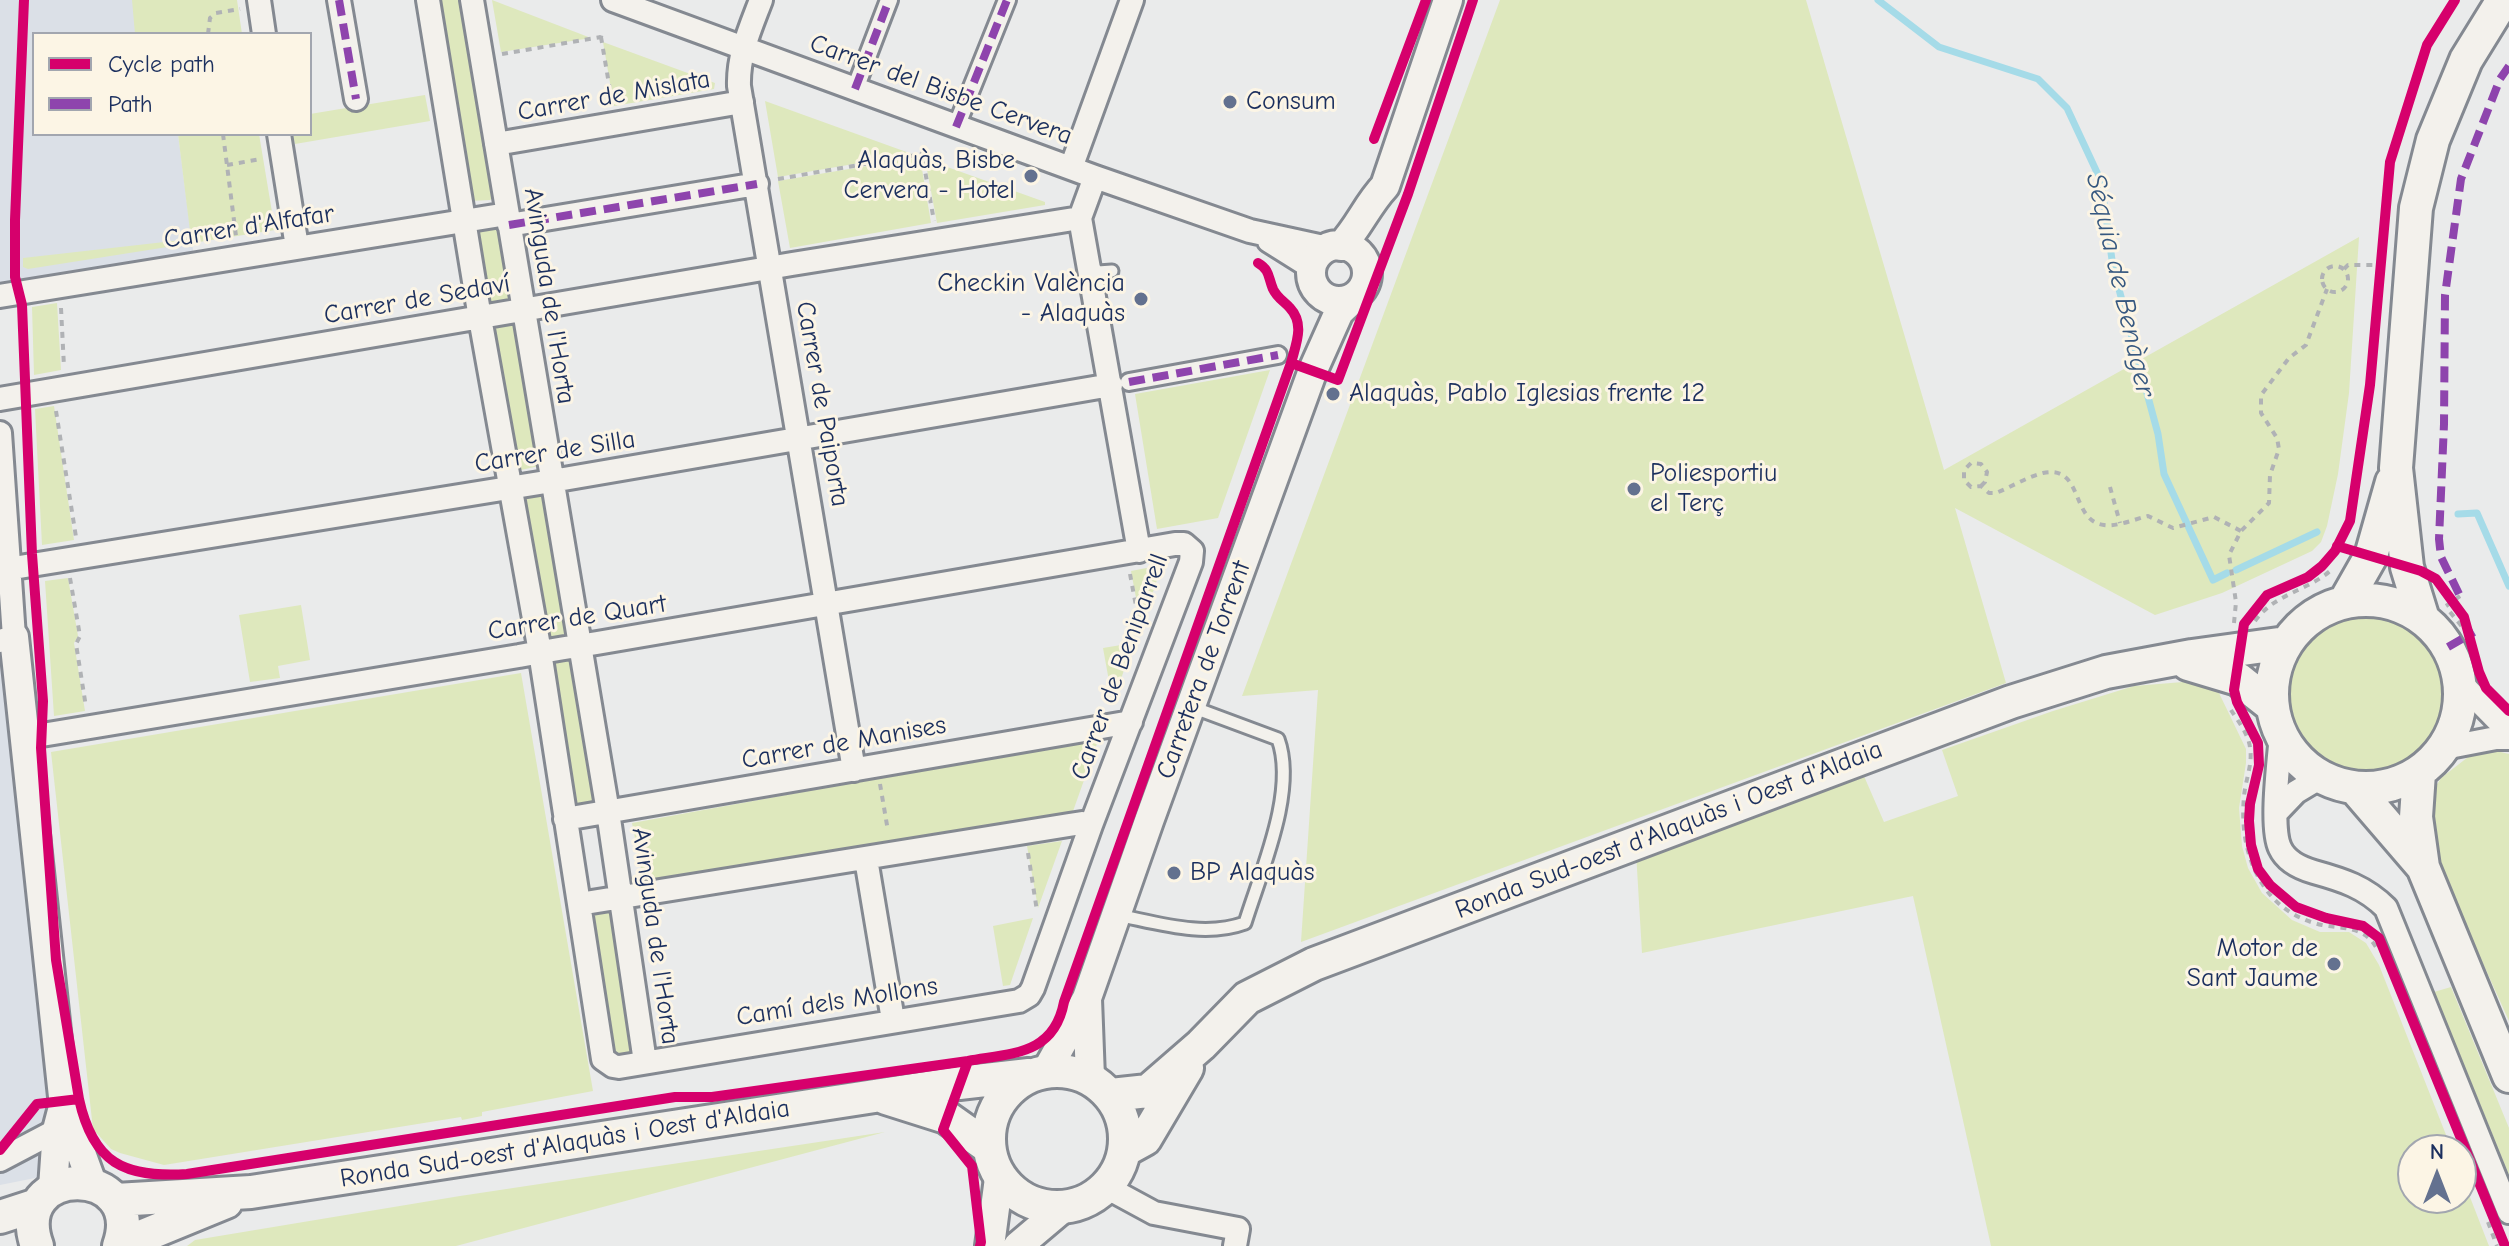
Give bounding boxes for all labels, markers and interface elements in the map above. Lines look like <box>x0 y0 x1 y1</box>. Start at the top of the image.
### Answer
street label: Carrer del Bisbe Cervera <box>805 28 1077 152</box>
legend <box>32 32 312 136</box>
text: Cycle path <box>108 50 215 78</box>
street label: Carrer de Mislata <box>515 64 713 128</box>
place label: Consum <box>1246 86 1336 118</box>
text: Path <box>108 90 153 118</box>
marker: Consum <box>1221 93 1239 111</box>
place label: Alaquàs, Bisbe Cervera - Hotel <box>844 145 1015 206</box>
marker: Alaquàs, Bisbe Cervera - Hotel <box>1022 167 1040 185</box>
water label: Séquia de Benàger <box>2078 170 2162 400</box>
street label: Avinguda de l'Horta <box>517 186 581 406</box>
street label: Carrer d'Alfafar <box>162 198 336 256</box>
street label: Carrer de Sedaví <box>322 268 512 332</box>
place label: Checkin València - Alaquàs <box>937 268 1125 330</box>
marker: Checkin València - Alaquàs <box>1132 290 1150 308</box>
street label: Carrer de Paiporta <box>789 299 855 509</box>
place label: Alaquàs, Pablo Iglesias frente 12 <box>1349 378 1705 410</box>
marker: Alaquàs, Pablo Iglesias frente 12 <box>1324 385 1342 403</box>
street label: Carrer de Silla <box>473 424 637 480</box>
place label: Poliesportiu el Terç <box>1650 458 1777 520</box>
marker: Poliesportiu el Terç <box>1625 480 1643 498</box>
street label: Carrer de Beniparrell <box>1065 550 1175 784</box>
street label: Carretera de Torrent <box>1150 557 1258 783</box>
street label: Carrer de Quart <box>486 589 668 647</box>
street label: Carrer de Manises <box>739 710 949 776</box>
street label: Ronda Sud-oest d'Alaquàs i Oest d'Aldaia <box>1451 734 1887 926</box>
street label: Avinguda de l'Horta <box>624 826 686 1046</box>
place label: BP Alaquàs <box>1190 857 1315 889</box>
marker: BP Alaquàs <box>1165 864 1183 882</box>
place label: Motor de Sant Jaume <box>2187 933 2318 994</box>
marker: Motor de Sant Jaume <box>2325 955 2343 973</box>
street label: Camí dels Mollons <box>734 971 940 1033</box>
street label: Ronda Sud-oest d'Alaquàs i Oest d'Aldaia <box>338 1093 792 1195</box>
north arrow <box>2397 1134 2477 1214</box>
text: N <box>2430 1139 2444 1165</box>

